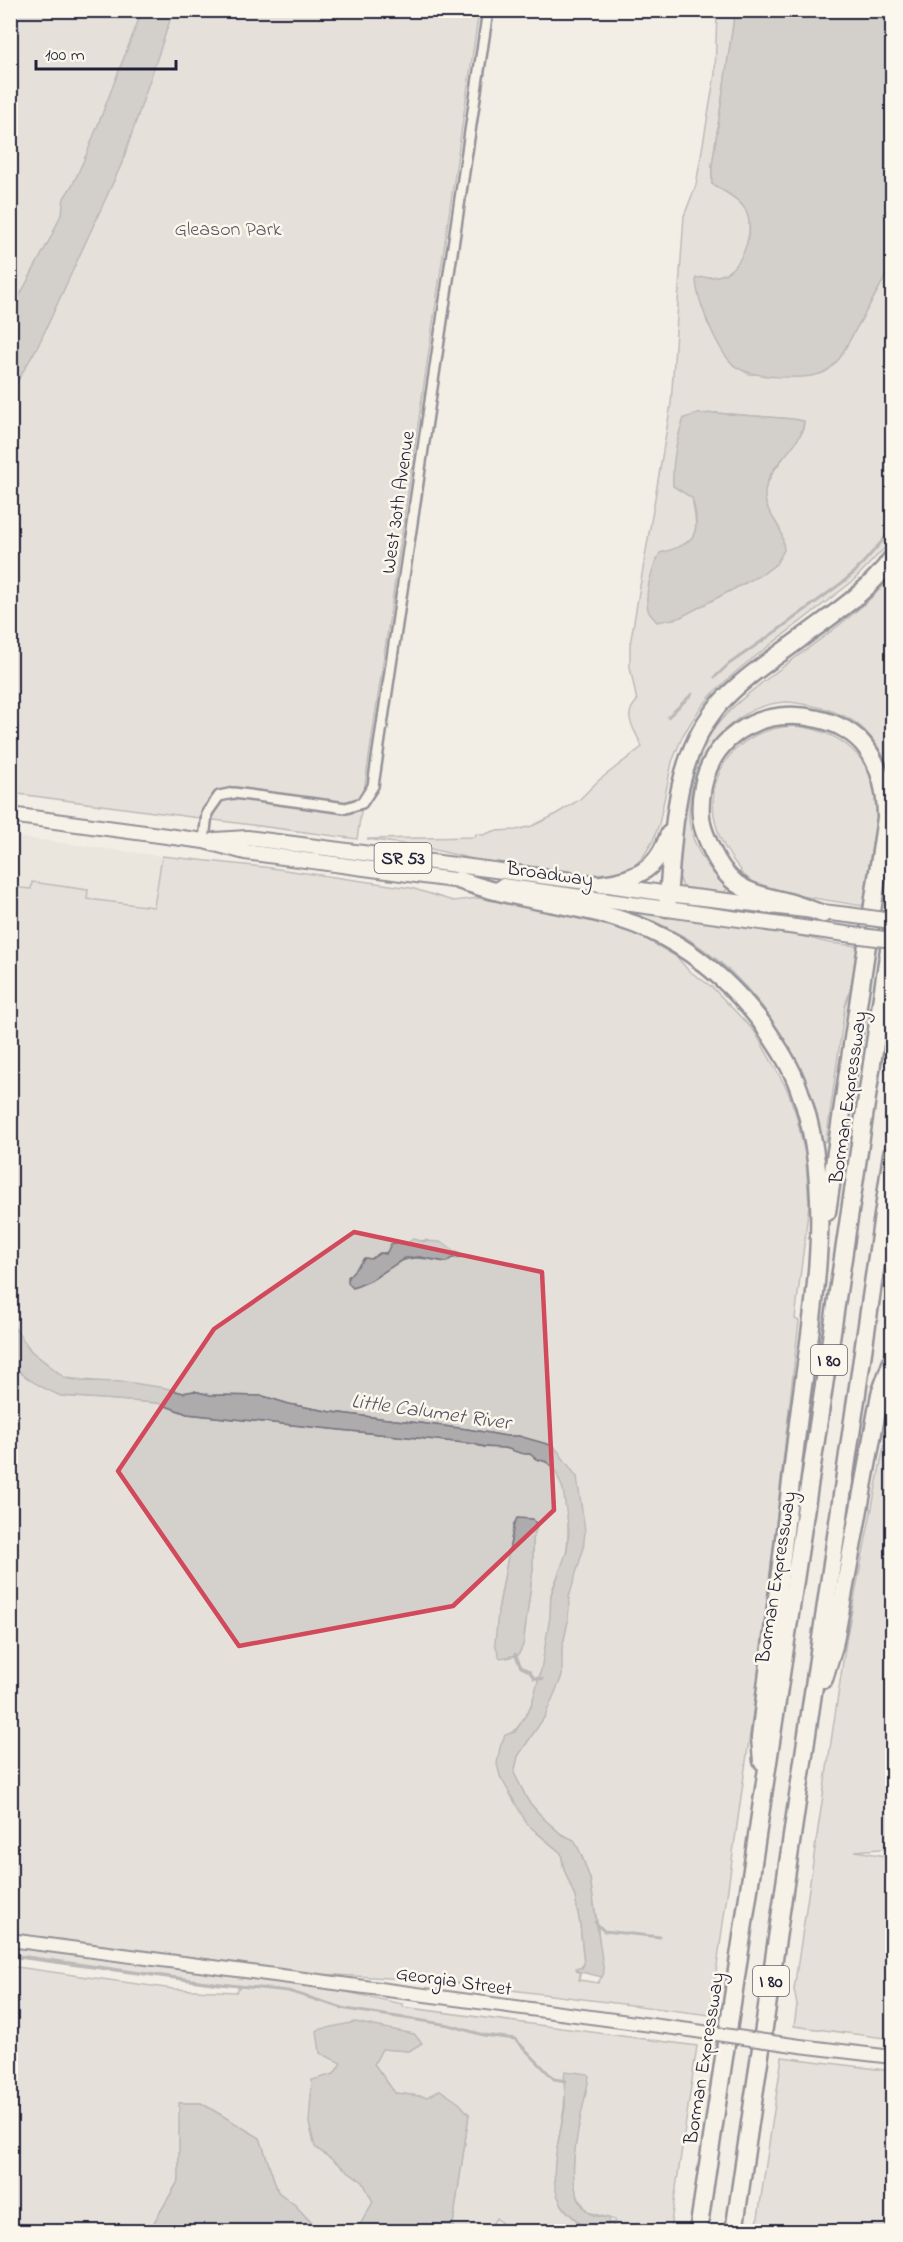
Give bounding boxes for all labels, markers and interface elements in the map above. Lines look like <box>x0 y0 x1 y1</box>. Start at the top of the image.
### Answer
scale bar <box>36 33 176 71</box>
text: 100 m <box>45 43 85 69</box>
park label: Gleason Park <box>174 216 282 245</box>
street label: West 30th Avenue <box>375 429 424 576</box>
road number: SR 53 <box>374 843 432 873</box>
street label: Broadway <box>503 855 595 896</box>
street label: Borman Expressway <box>823 1009 876 1186</box>
road number: I 80 <box>811 1345 847 1375</box>
water label: Little Calumet River <box>349 1387 515 1439</box>
street label: Borman Expressway <box>749 1489 805 1666</box>
street label: Georgia Street <box>394 1960 514 2006</box>
road number: I 80 <box>753 1966 789 1996</box>
street label: Borman Expressway <box>677 1970 733 2147</box>

